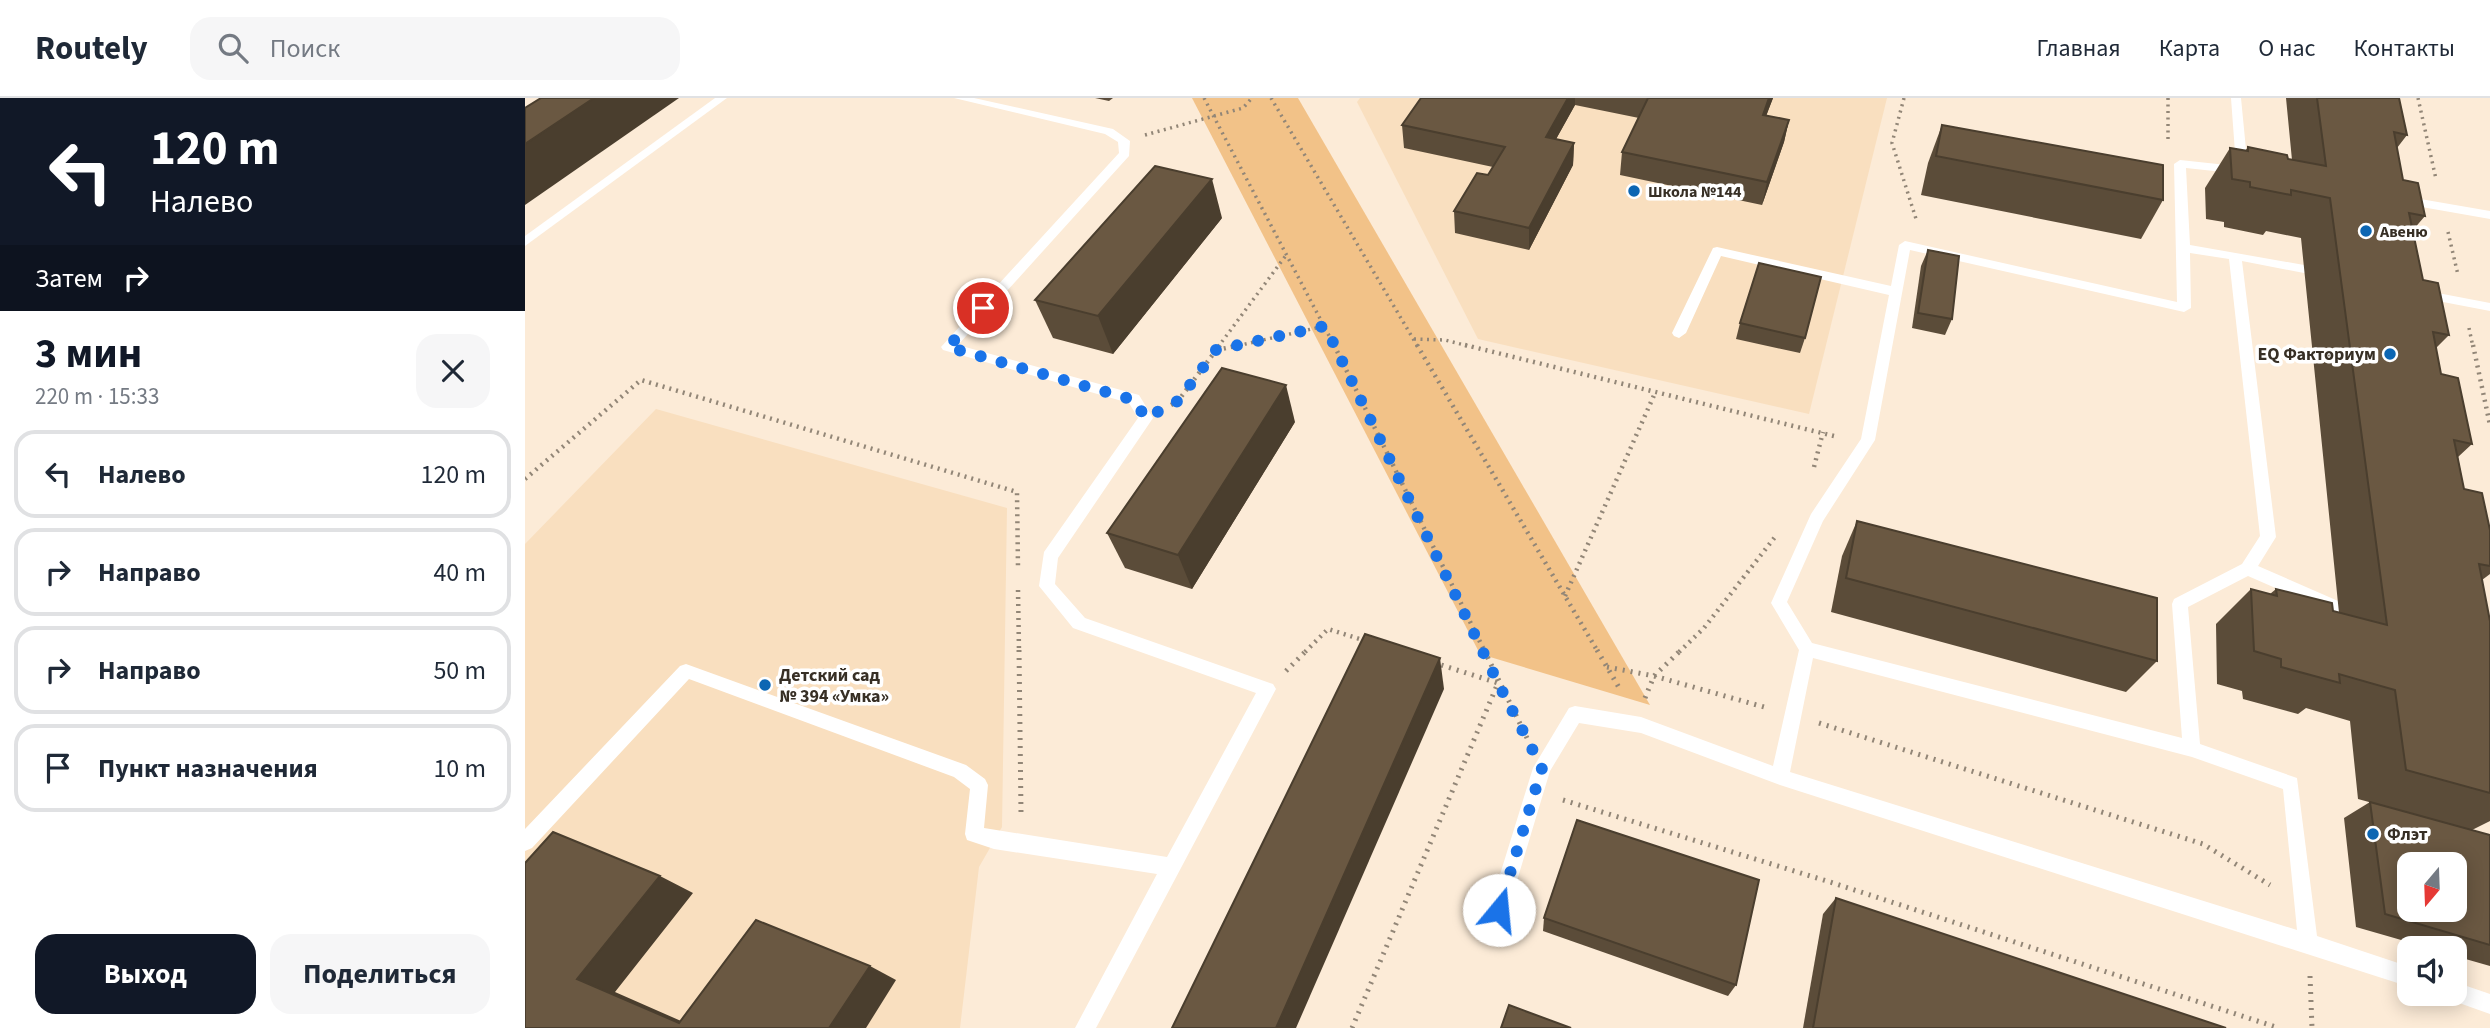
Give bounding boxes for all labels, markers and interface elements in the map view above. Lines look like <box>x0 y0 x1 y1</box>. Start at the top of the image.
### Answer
search box <box>190 17 680 80</box>
text: Routely <box>35 25 148 72</box>
icon: search <box>214 29 252 67</box>
text: Поиск <box>270 30 340 67</box>
text: Главная <box>2036 31 2121 66</box>
text: Карта <box>2159 31 2220 66</box>
text: О нас <box>2258 31 2315 66</box>
text: Контакты <box>2353 31 2455 66</box>
text: 120 m <box>150 114 279 184</box>
icon: left <box>35 126 126 217</box>
text: Налево <box>150 179 253 225</box>
place label: Школа №144 <box>1648 181 1742 203</box>
marker: Школа №144 <box>1626 183 1642 199</box>
place label: Авеню <box>2379 221 2428 243</box>
marker: Авеню <box>2358 223 2374 239</box>
icon: right <box>117 259 155 297</box>
text: Затем <box>35 260 103 297</box>
pin <box>953 278 1013 338</box>
icon: arrive <box>964 289 1002 327</box>
text: 3 мин <box>35 324 142 384</box>
button: close <box>416 334 490 408</box>
place label: EQ Факториум <box>2257 342 2376 367</box>
marker: EQ Факториум <box>2382 346 2398 362</box>
text: 220 m · 15:33 <box>35 380 159 413</box>
icon: left <box>39 455 77 493</box>
text: Налево <box>98 456 186 493</box>
text: 120 m <box>420 456 486 493</box>
icon: right <box>39 553 77 591</box>
text: Направо <box>98 554 201 591</box>
text: 40 m <box>433 554 486 591</box>
icon: right <box>39 651 77 689</box>
text: Направо <box>98 652 201 689</box>
text: 50 m <box>433 652 486 689</box>
place label: Детский сад № 394 «Умка» <box>779 663 889 709</box>
marker: Детский сад № 394 «Умка» <box>757 677 773 693</box>
icon: arrive <box>39 749 77 787</box>
text: Пункт назначения <box>98 750 318 787</box>
text: 10 m <box>433 750 486 787</box>
place label: Флэт <box>2387 822 2428 847</box>
marker: Флэт <box>2365 826 2381 842</box>
north arrow <box>2397 852 2467 922</box>
map controls <box>2397 852 2467 1006</box>
position arrow <box>1462 873 1536 947</box>
button: Выход <box>35 934 256 1014</box>
button: Поделиться <box>270 934 490 1014</box>
button: sound <box>2397 936 2467 1006</box>

